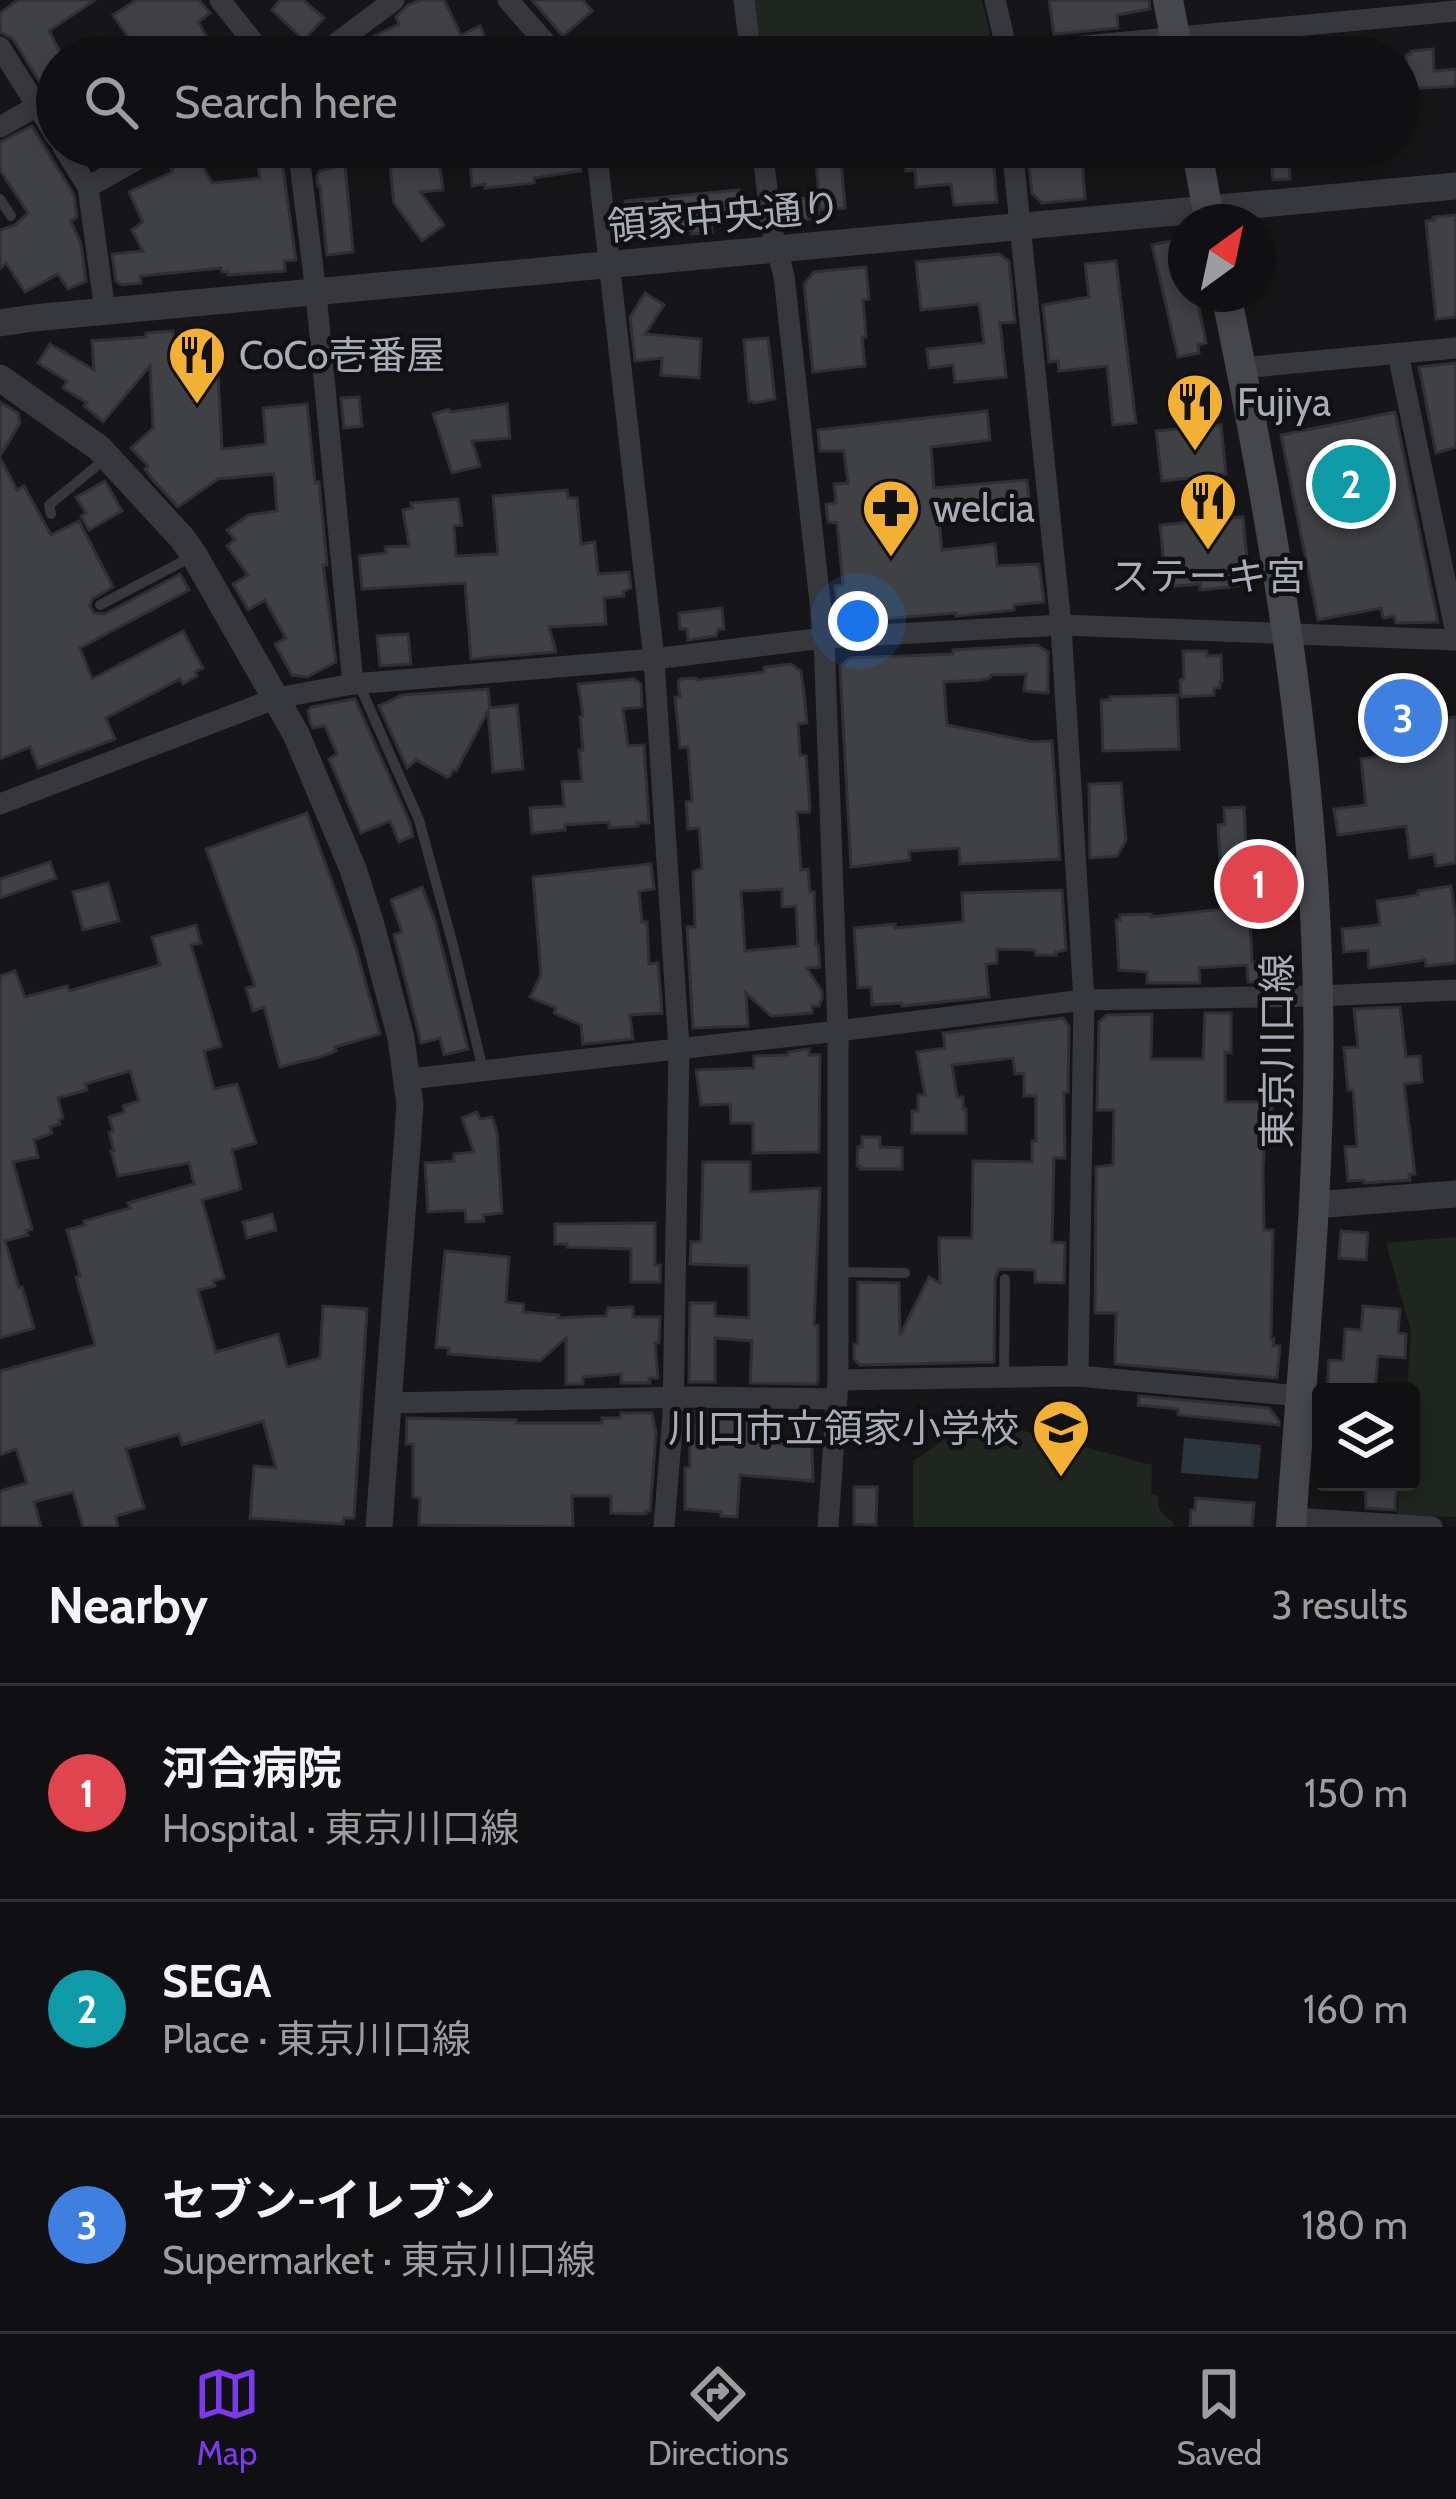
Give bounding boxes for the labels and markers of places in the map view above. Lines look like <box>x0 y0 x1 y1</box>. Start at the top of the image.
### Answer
restaurant icon: CoCo壱番屋 <box>166 324 228 406</box>
place label: CoCo壱番屋 <box>239 331 445 379</box>
restaurant icon: Fujiya <box>1164 371 1226 453</box>
place label: Fujiya <box>1237 378 1331 426</box>
pin: 2 <box>1312 439 1390 529</box>
restaurant icon: ステーキ宮 <box>1177 470 1239 552</box>
pharmacy icon: welcia <box>860 477 922 559</box>
place label: welcia <box>933 484 1035 532</box>
place label: ステーキ宮 <box>1110 552 1306 600</box>
pin: 3 <box>1364 673 1442 763</box>
pin: 1 <box>1220 839 1298 929</box>
school or university icon: 川口市立領家小学校 <box>1030 1397 1092 1479</box>
place label: 川口市立領家小学校 <box>668 1404 1019 1452</box>

